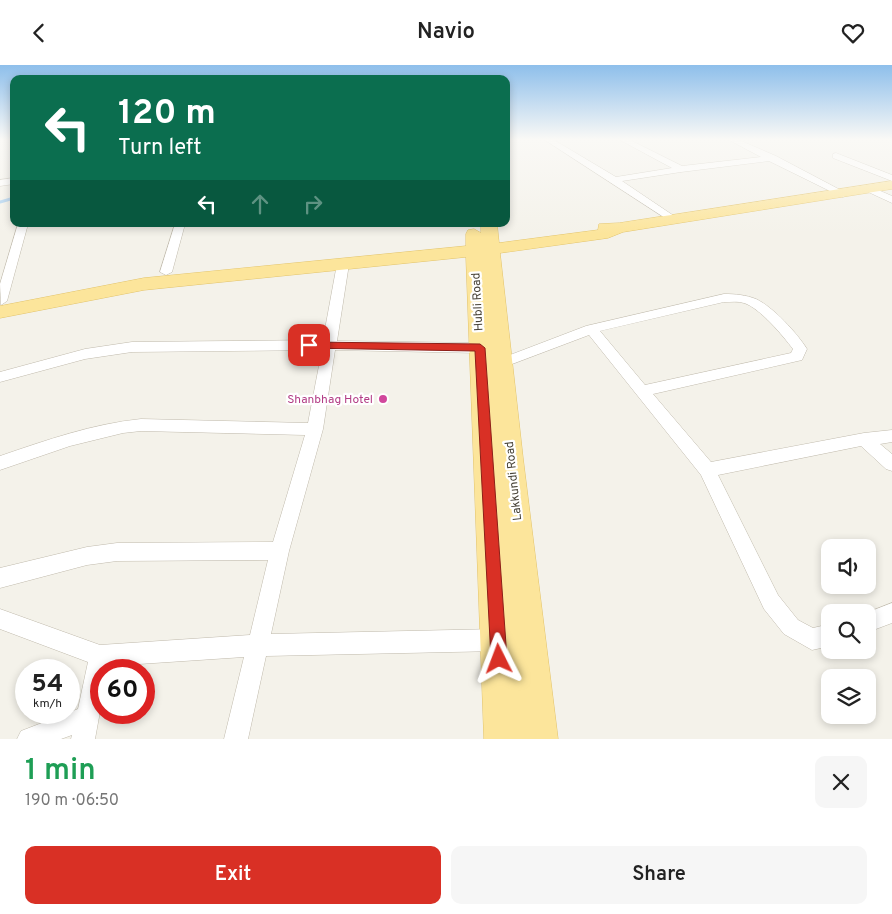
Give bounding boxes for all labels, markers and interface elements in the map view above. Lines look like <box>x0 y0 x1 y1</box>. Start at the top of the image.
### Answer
icon: back <box>25 19 53 47</box>
text: Navio <box>417 19 475 46</box>
icon: heart <box>839 19 867 47</box>
text: 120 m <box>118 92 216 136</box>
icon: left <box>35 95 100 160</box>
text: Turn left <box>118 135 201 162</box>
icon: left <box>193 190 221 218</box>
icon: ahead <box>246 190 274 218</box>
icon: right <box>299 190 327 218</box>
street label: Hubli Road <box>468 272 488 332</box>
pin <box>288 324 330 366</box>
icon: arrive <box>295 331 323 359</box>
place label: Shanbhag Hotel <box>287 392 373 408</box>
marker: Shanbhag Hotel <box>377 393 389 405</box>
street label: Lakkundi Road <box>502 440 526 521</box>
map controls <box>821 539 876 724</box>
button: sound <box>821 539 876 594</box>
button: search <box>821 604 876 659</box>
position arrow <box>472 632 524 684</box>
speed limit sign: 60 <box>90 659 155 724</box>
text: 54 <box>32 669 63 701</box>
button: layers <box>821 669 876 724</box>
text: km/h <box>33 696 62 712</box>
text: 1 min <box>25 753 96 790</box>
button: close <box>815 756 867 808</box>
text: 190 m · 06:50 <box>25 791 119 811</box>
button: Exit <box>25 846 441 904</box>
button: Share <box>451 846 867 904</box>

